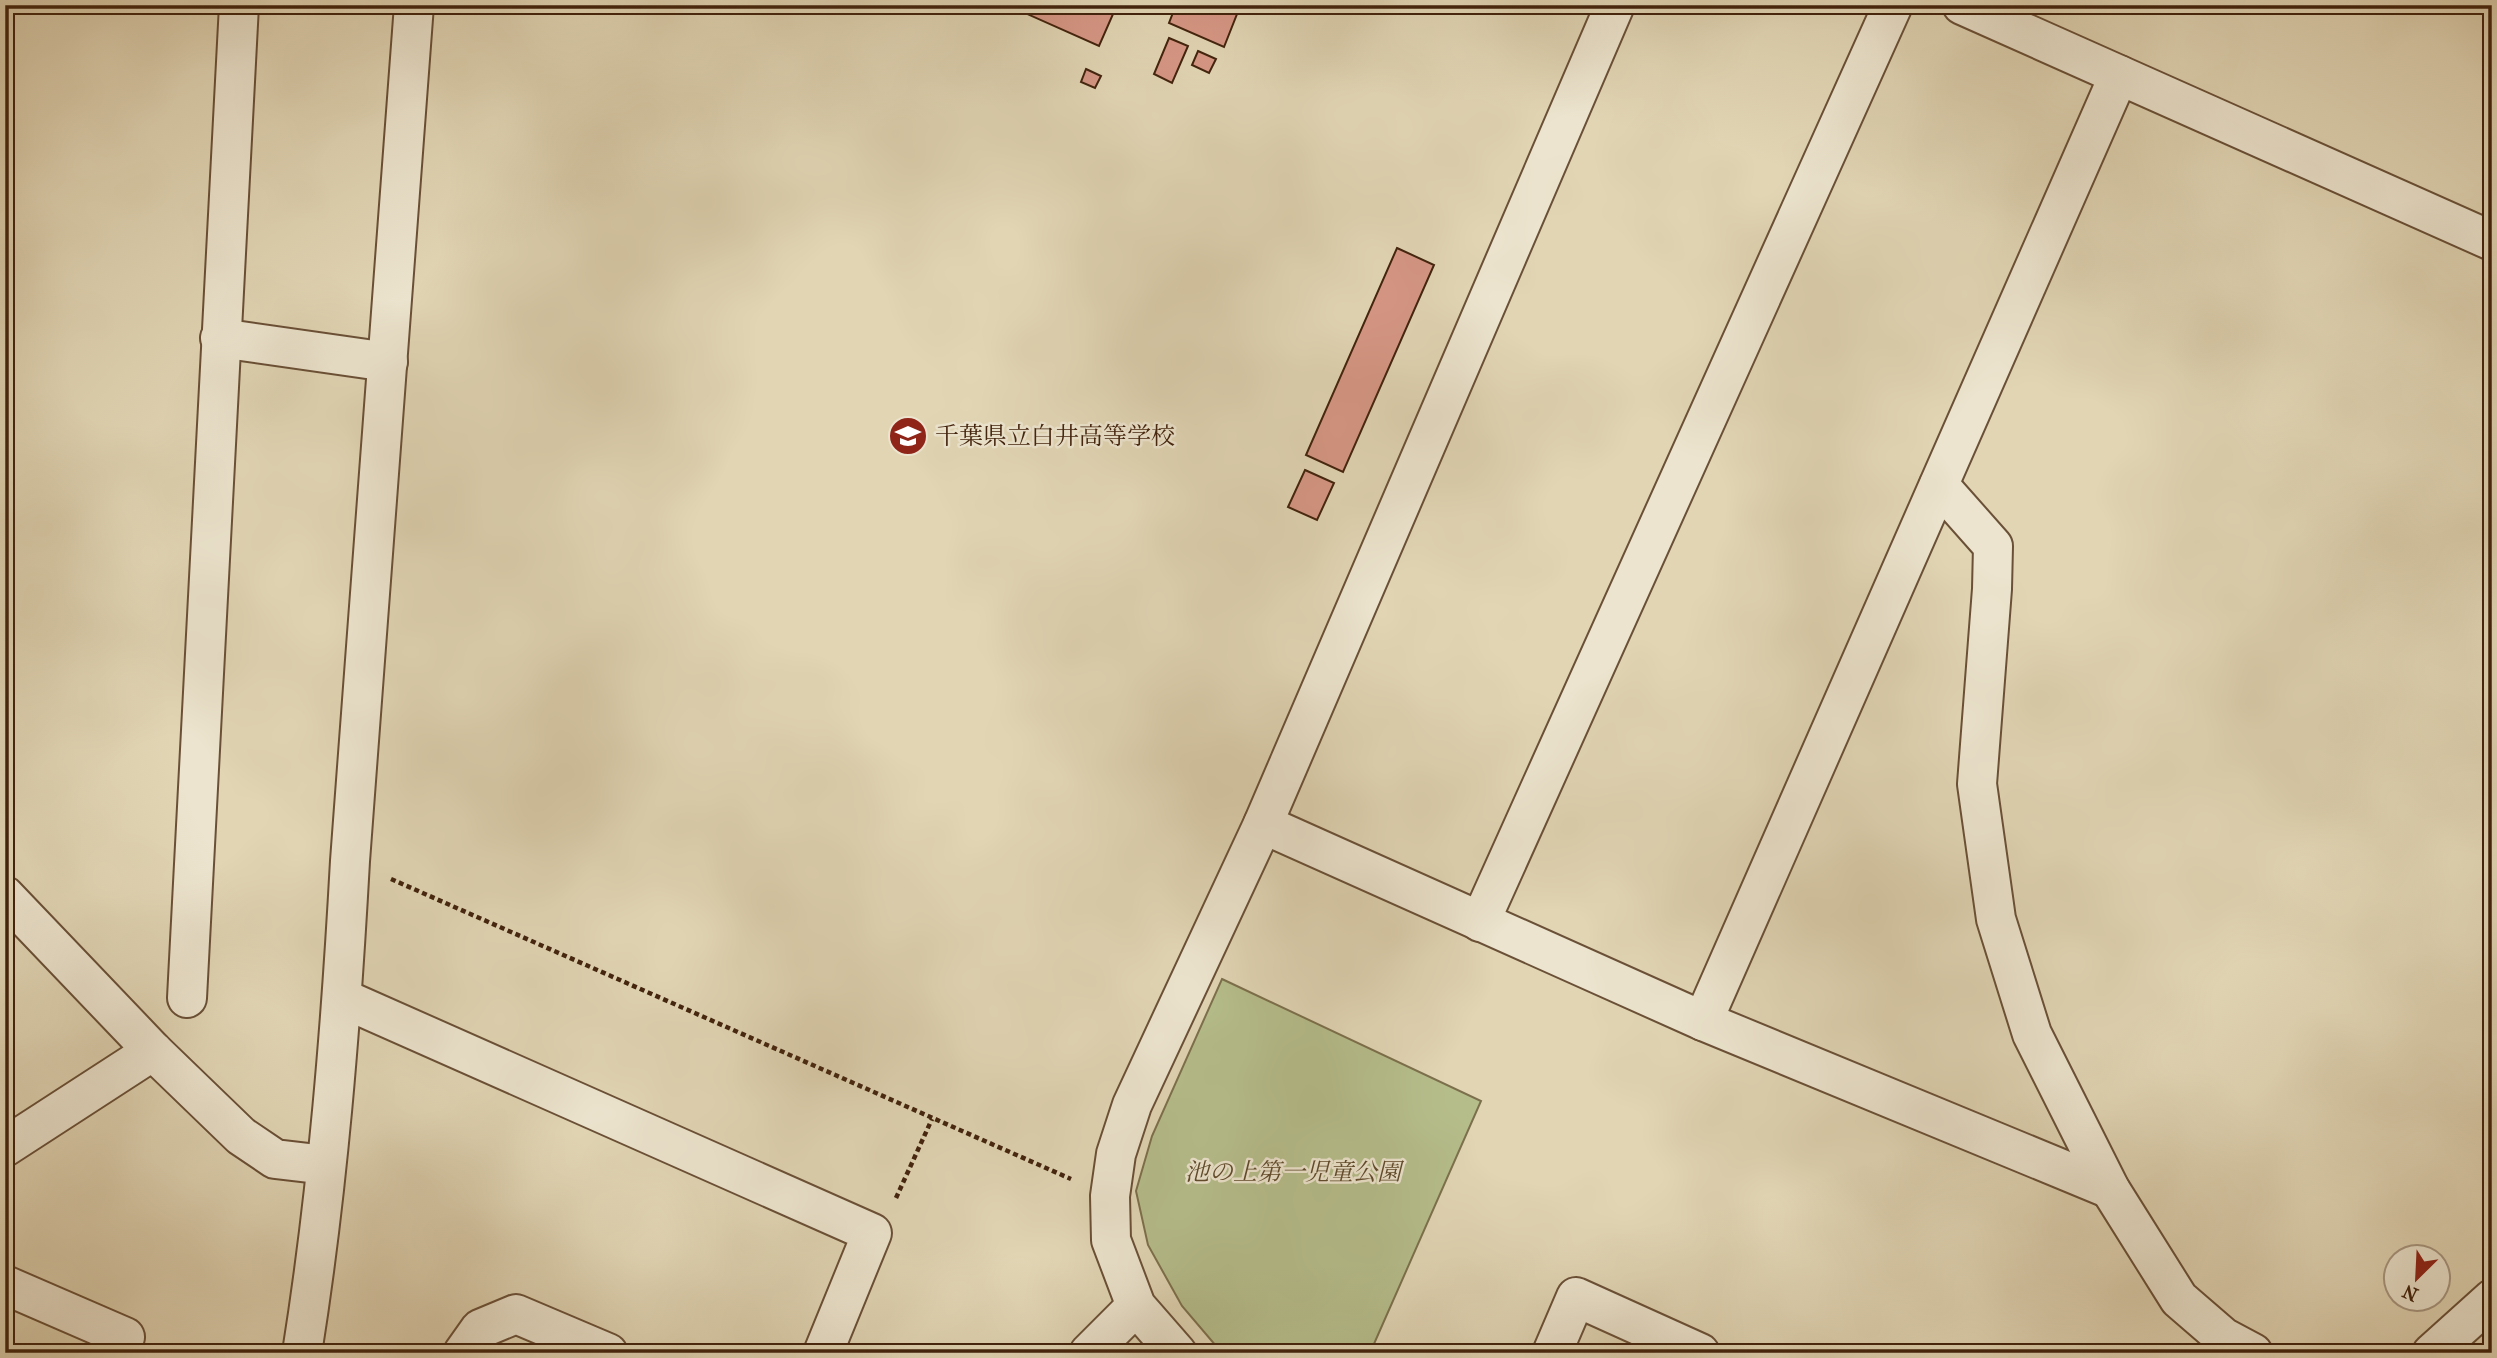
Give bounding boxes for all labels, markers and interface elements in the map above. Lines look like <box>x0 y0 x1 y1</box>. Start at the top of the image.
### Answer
school or university icon: 千葉県立白井高等学校 <box>887 415 929 457</box>
place label: 千葉県立白井高等学校 <box>935 422 1175 450</box>
park label: 池の上第一児童公園 <box>1185 1158 1405 1186</box>
north arrow <box>2382 1242 2452 1312</box>
text: N <box>2399 1279 2422 1306</box>

